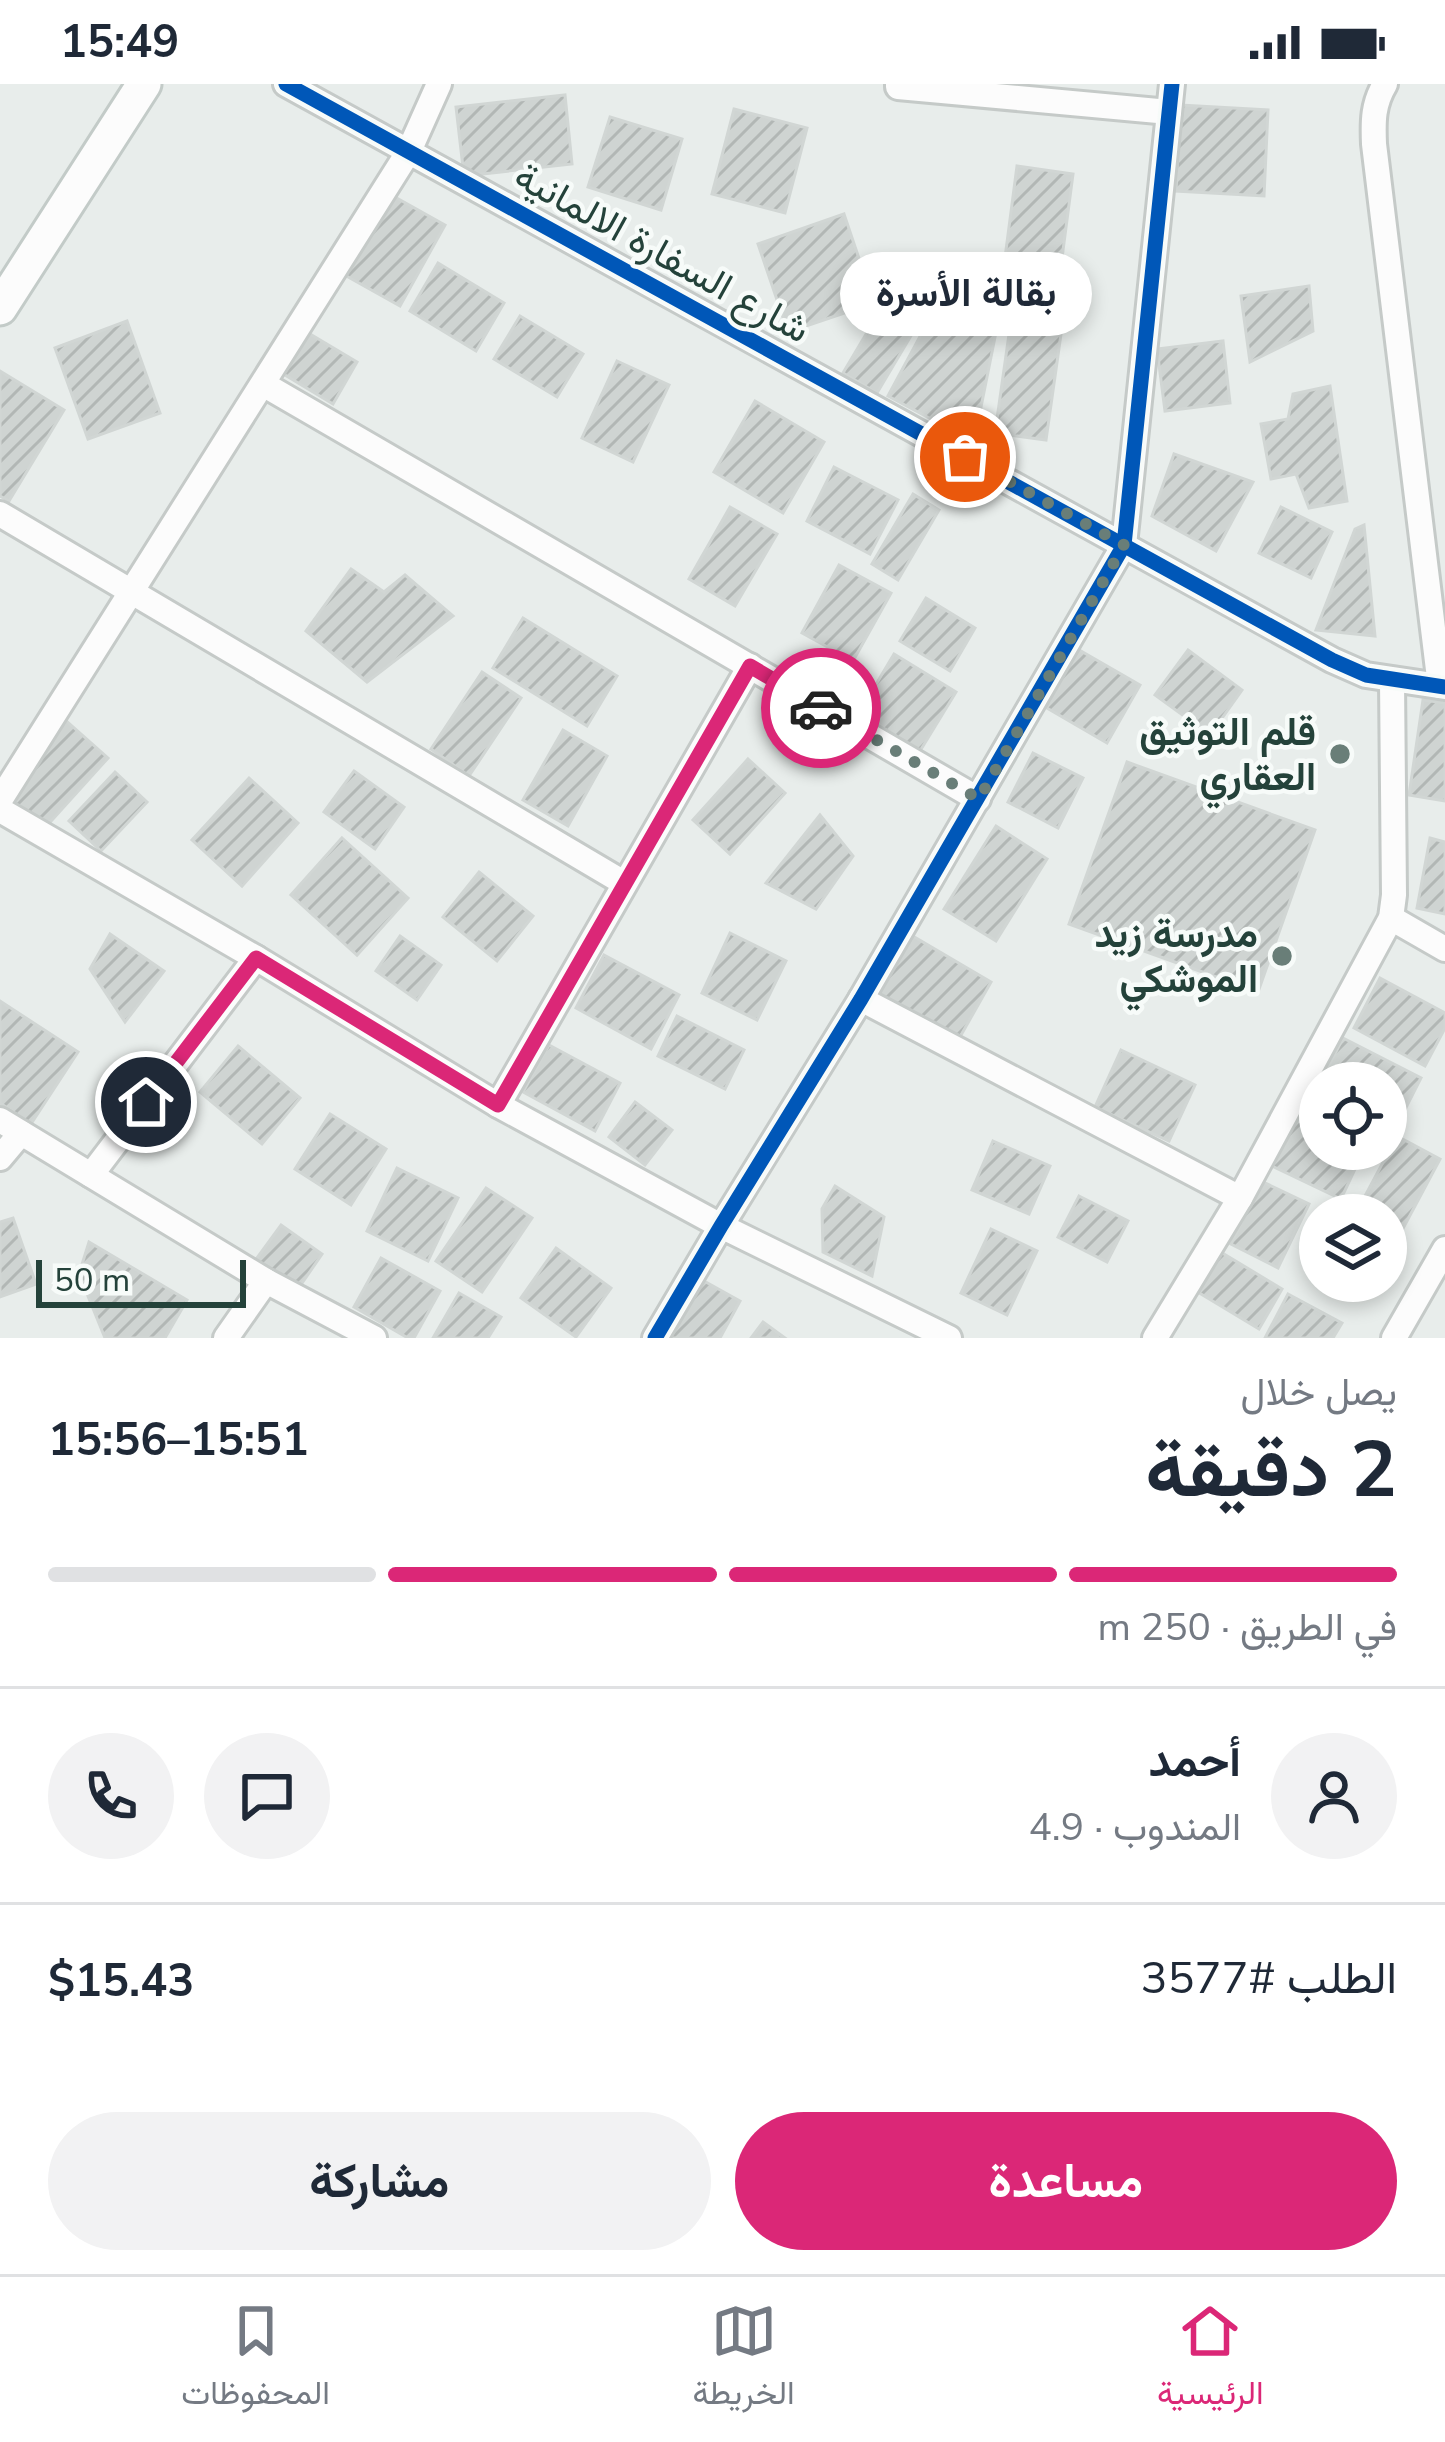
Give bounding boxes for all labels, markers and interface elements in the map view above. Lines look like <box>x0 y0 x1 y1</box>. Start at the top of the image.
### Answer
text: 15:49 <box>60 12 179 73</box>
street label: شارع السفارة الالمانية <box>505 150 819 356</box>
callout: بقالة الأسرة <box>839 253 1091 337</box>
text: بقالة الأسرة <box>876 267 1056 320</box>
pin <box>914 406 1016 508</box>
icon: bag <box>932 424 998 490</box>
courier <box>761 648 881 768</box>
icon: car <box>788 675 854 741</box>
place label: قلم التوثيق العقاري <box>1139 706 1316 809</box>
marker: قلم التوثيق العقاري <box>1327 741 1353 767</box>
place label: مدرسة زيد الموشكي <box>1094 908 1258 1011</box>
marker: مدرسة زيد الموشكي <box>1269 943 1295 969</box>
pin <box>95 1051 197 1153</box>
map controls <box>1299 1062 1407 1302</box>
button: locate <box>1299 1062 1407 1170</box>
icon: home <box>113 1069 179 1135</box>
button: layers <box>1299 1194 1407 1302</box>
scale bar <box>36 1254 246 1307</box>
text: 50 m <box>54 1258 130 1303</box>
text: يصل خلال <box>1241 1366 1397 1419</box>
text: 15:51–15:56 <box>48 1410 309 1471</box>
text: 2 دقيقة <box>1145 1417 1397 1524</box>
text: في الطريق · 250 m <box>1097 1601 1397 1654</box>
text: أحمد <box>1149 1731 1241 1792</box>
button: phone <box>48 1733 174 1859</box>
button: chat <box>204 1733 330 1859</box>
button: person <box>1271 1733 1397 1859</box>
text: المندوب · 4.9 <box>1028 1801 1241 1854</box>
text: الطلب #3577 <box>1141 1948 1397 2009</box>
text: $15.43 <box>48 1951 194 2012</box>
button: مشاركة <box>48 2112 711 2250</box>
button: مساعدة <box>735 2112 1397 2250</box>
tab: المحفوظات <box>181 2298 330 2422</box>
tab: الخريطة <box>692 2298 795 2422</box>
tab: الرئيسية <box>1157 2298 1264 2422</box>

